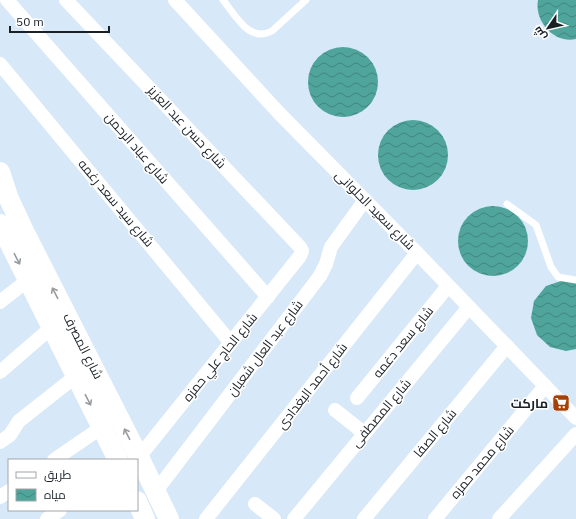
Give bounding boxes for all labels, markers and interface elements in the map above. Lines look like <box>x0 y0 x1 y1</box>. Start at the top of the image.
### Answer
scale bar <box>10 8 109 34</box>
north arrow <box>528 8 568 48</box>
text: 50 m <box>16 14 44 29</box>
text: ش <box>530 24 549 43</box>
street label: شارع حسن عبد العزيز <box>143 81 230 172</box>
street label: شارع عباد الرحمن <box>101 109 173 187</box>
street label: شارع سيد سعد رغمه <box>74 156 158 250</box>
street label: شارع سعيد الحلوانى <box>332 167 418 253</box>
one-way arrow <box>14 253 22 265</box>
one-way arrow <box>51 287 59 299</box>
street label: شارع عبد العال شعبان <box>223 297 307 399</box>
street label: شارع سعد دغمه <box>369 303 437 381</box>
street label: شارع الحاج علي حمزه <box>179 309 263 406</box>
street label: شارع المصرف <box>59 310 107 382</box>
street label: شارع أحمد البغدادى <box>273 339 351 433</box>
street label: شارع المصطفى <box>347 375 415 451</box>
supermarket icon: ماركت <box>551 393 571 413</box>
one-way arrow <box>85 394 92 406</box>
place label: ماركت <box>511 395 548 412</box>
street label: شارع الصفا <box>410 405 460 461</box>
street label: شارع محمد حمزه <box>446 422 518 502</box>
one-way arrow <box>123 428 130 440</box>
legend <box>8 459 138 511</box>
text: طريق <box>44 467 72 482</box>
text: مياه <box>44 487 66 502</box>

